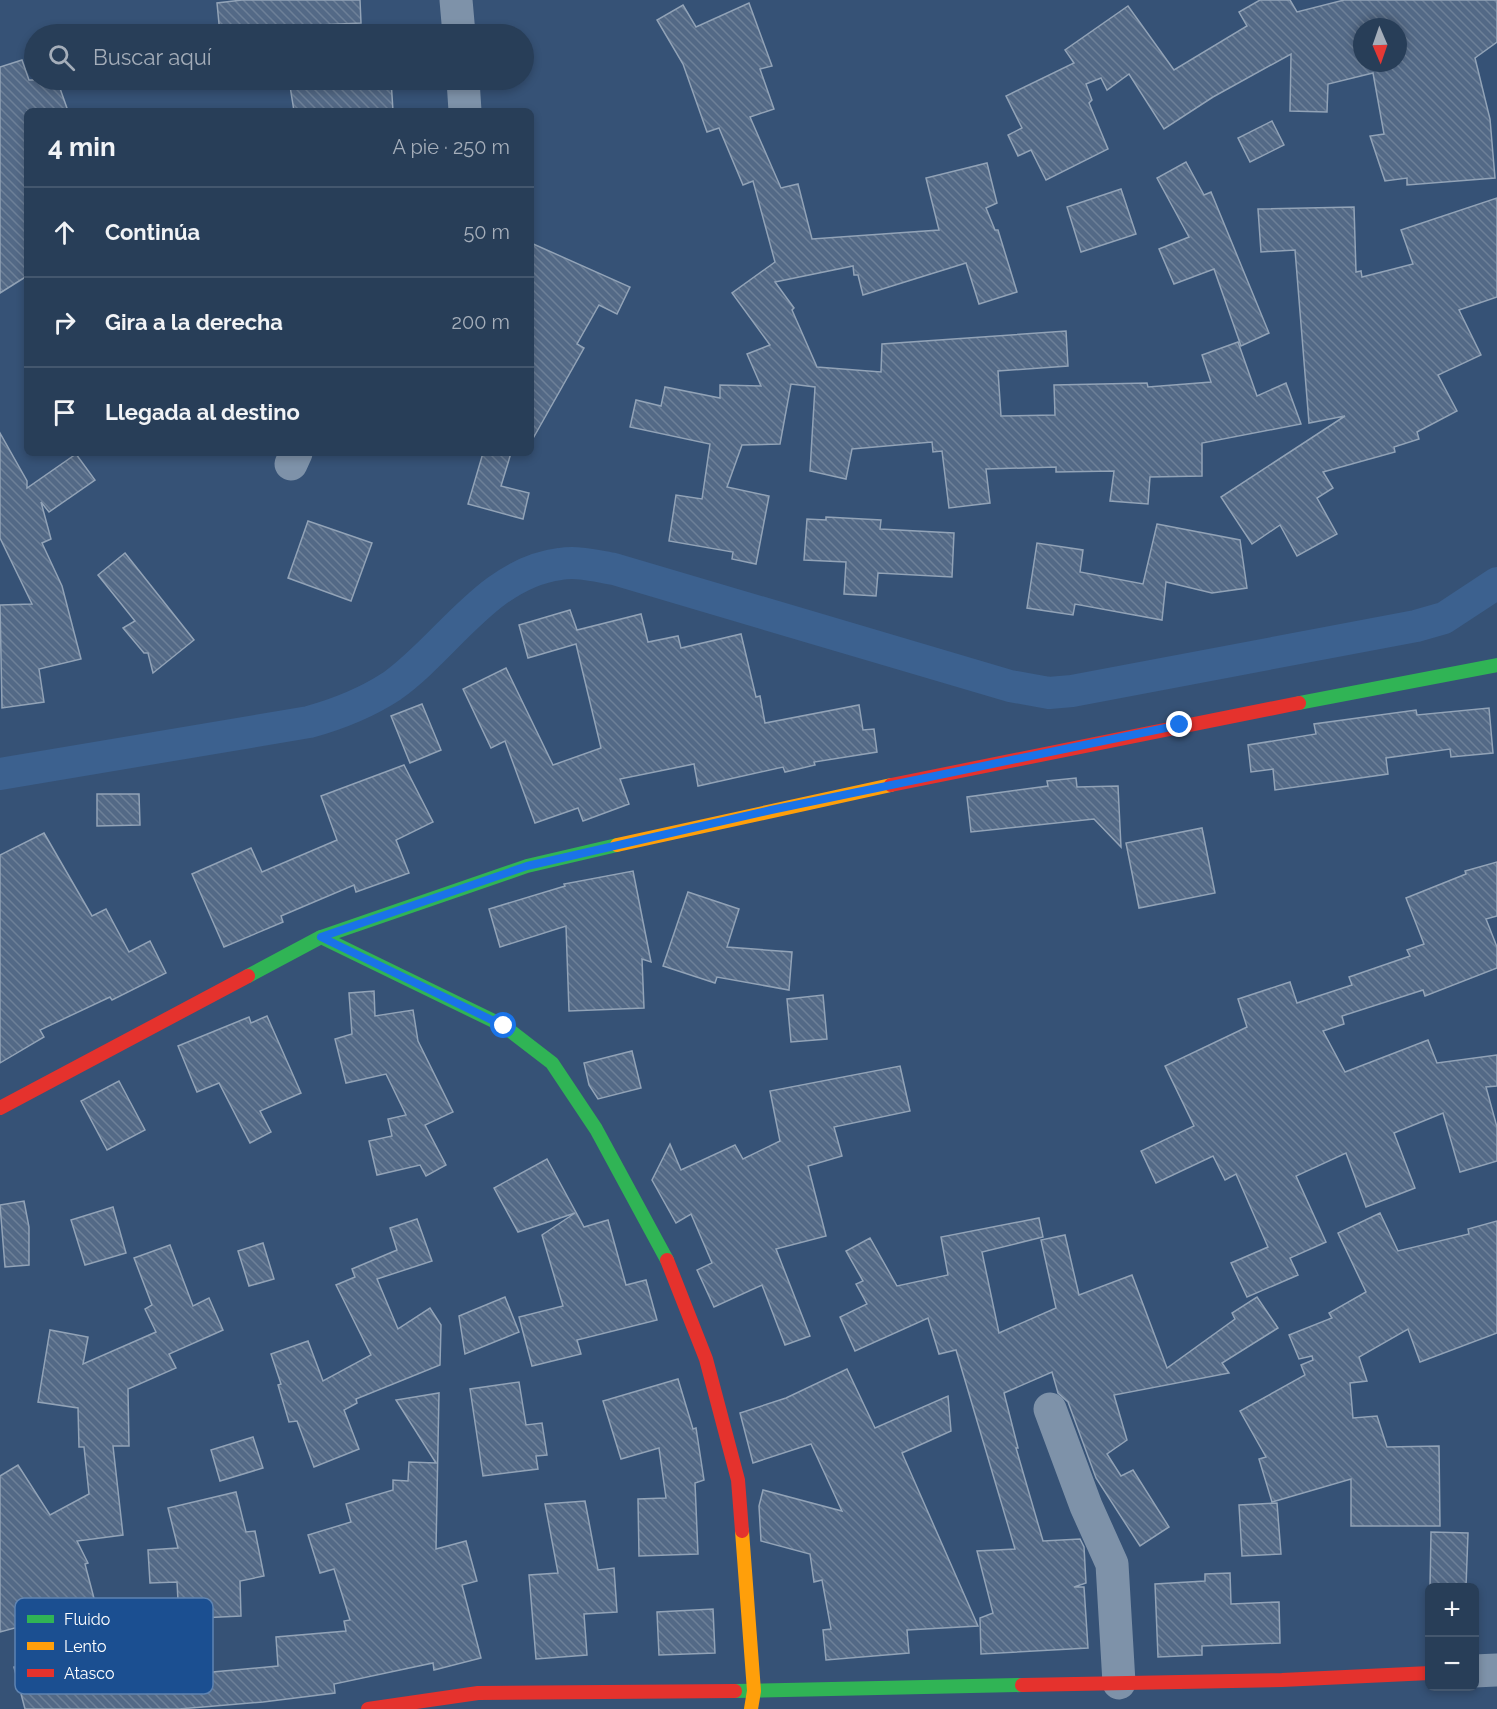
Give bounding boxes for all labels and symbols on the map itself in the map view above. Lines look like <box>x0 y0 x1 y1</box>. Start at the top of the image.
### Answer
north arrow <box>1353 18 1407 72</box>
route end <box>1166 711 1192 737</box>
route start <box>490 1012 516 1038</box>
legend <box>15 1598 213 1694</box>
text: Fluido <box>64 1610 110 1629</box>
text: Lento <box>64 1637 107 1656</box>
text: Atasco <box>64 1664 115 1683</box>

